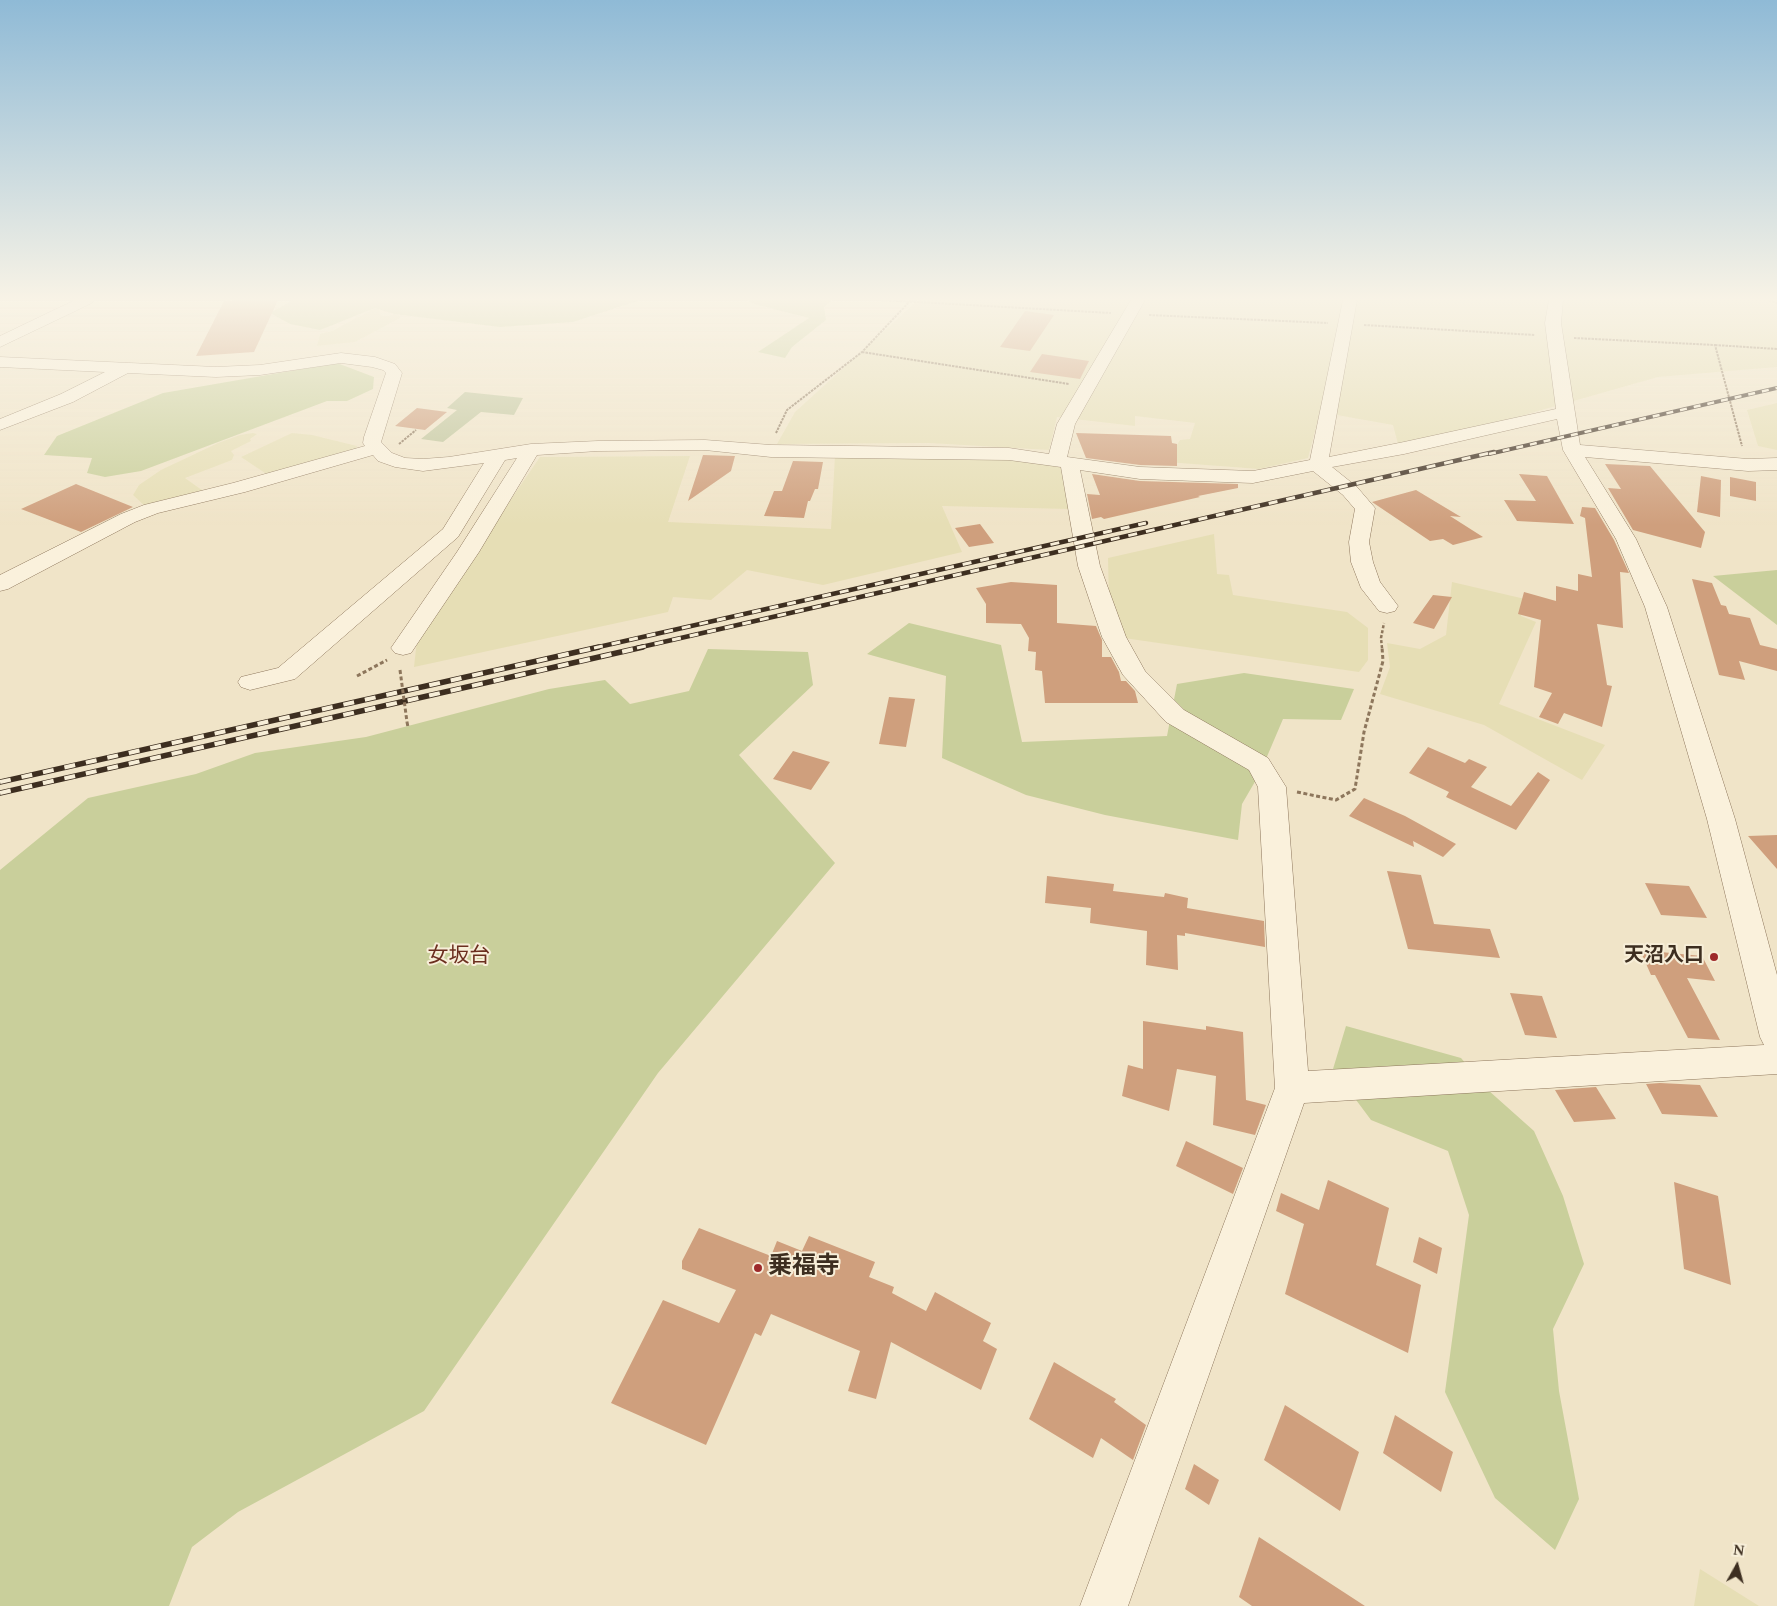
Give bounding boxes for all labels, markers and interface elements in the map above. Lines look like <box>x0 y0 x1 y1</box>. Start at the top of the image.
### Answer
district label: 女坂台 <box>428 945 490 971</box>
place label: 天沼入口 <box>1624 945 1704 969</box>
marker: 天沼入口 <box>1708 951 1720 963</box>
place label: 乗福寺 <box>768 1254 840 1282</box>
marker: 乗福寺 <box>752 1262 764 1274</box>
text: N <box>1732 1539 1746 1562</box>
north arrow <box>1712 1541 1762 1591</box>

